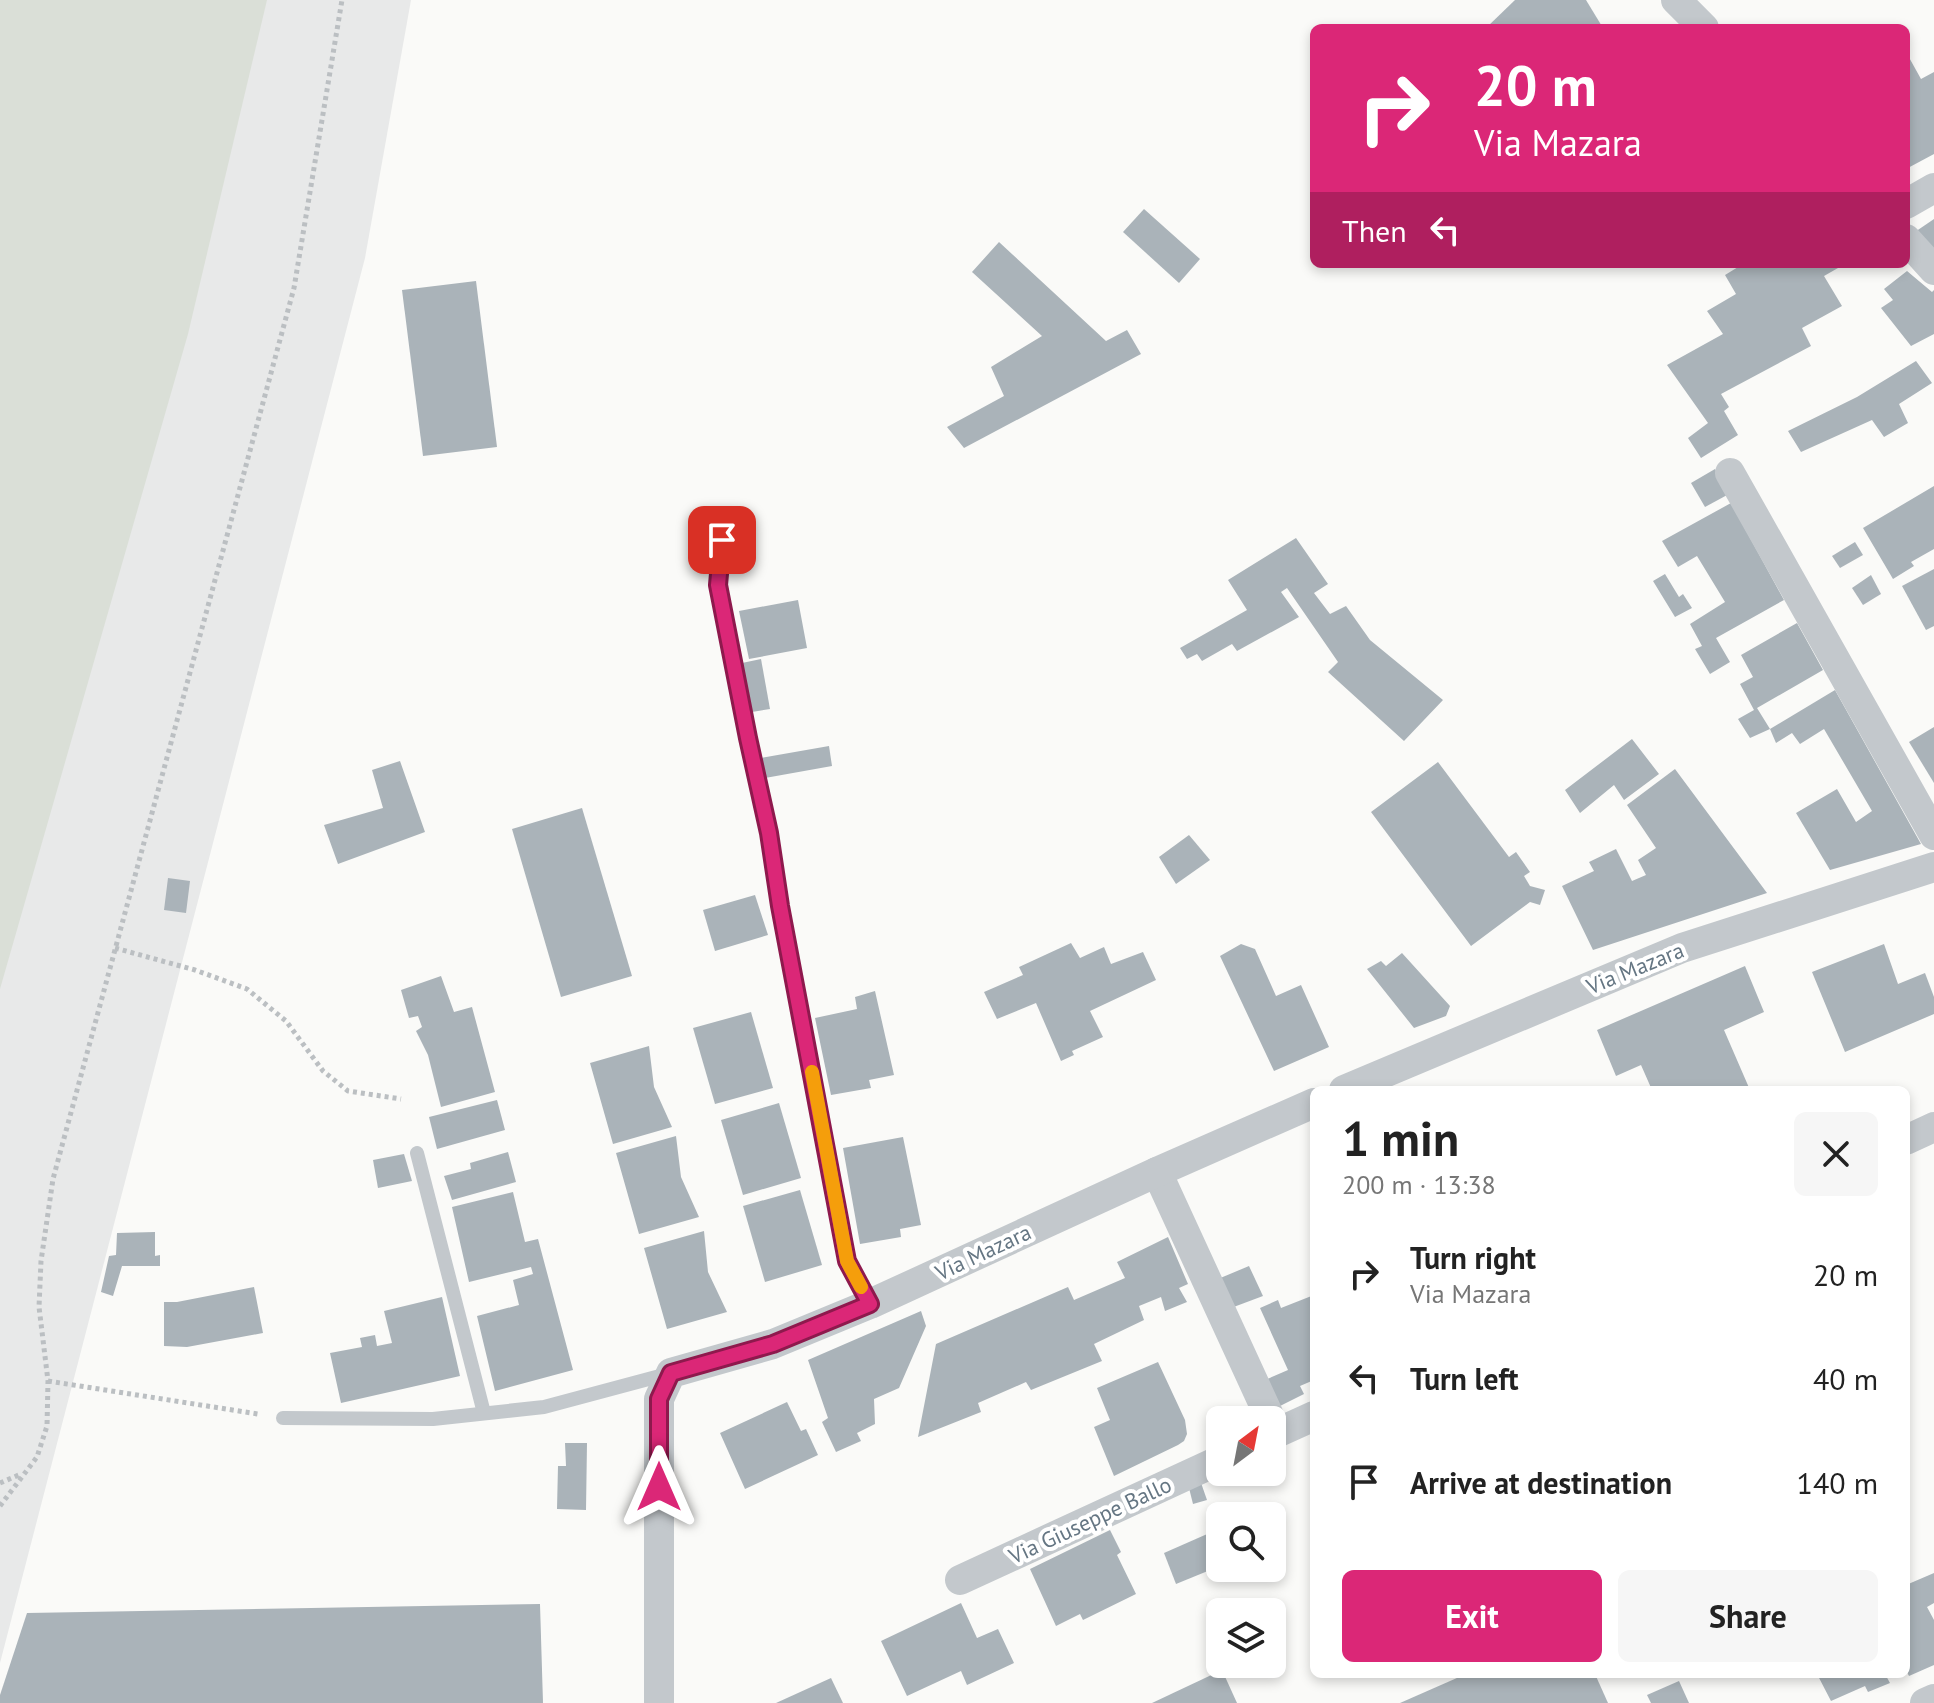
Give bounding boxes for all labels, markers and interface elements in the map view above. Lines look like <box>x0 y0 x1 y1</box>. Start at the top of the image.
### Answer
text: 20 m <box>1474 49 1597 121</box>
icon: right <box>1342 56 1446 160</box>
text: Via Mazara <box>1474 119 1642 166</box>
icon: left <box>1423 208 1467 252</box>
text: Then <box>1342 211 1407 250</box>
pin <box>688 506 756 574</box>
icon: arrive <box>700 518 744 562</box>
street label: Via Mazara <box>1581 936 1688 1001</box>
text: 1 min <box>1342 1107 1459 1169</box>
button: close <box>1794 1112 1878 1196</box>
text: 200 m · 13:38 <box>1342 1168 1496 1201</box>
street label: Via Mazara <box>930 1218 1035 1287</box>
text: Turn right <box>1410 1238 1536 1277</box>
icon: right <box>1342 1252 1386 1296</box>
text: 20 m <box>1813 1255 1878 1294</box>
text: Via Mazara <box>1410 1277 1531 1310</box>
icon: left <box>1342 1356 1386 1400</box>
text: Turn left <box>1410 1359 1518 1398</box>
text: 40 m <box>1813 1359 1878 1398</box>
north arrow <box>1206 1406 1286 1486</box>
map controls <box>1206 1406 1286 1678</box>
position arrow <box>617 1445 701 1529</box>
icon: arrive <box>1342 1460 1386 1504</box>
text: Arrive at destination <box>1410 1463 1672 1502</box>
text: 140 m <box>1797 1463 1878 1502</box>
street label: Via Giuseppe Ballo <box>1003 1470 1176 1570</box>
button: search <box>1206 1502 1286 1582</box>
button: Exit <box>1342 1570 1602 1662</box>
button: Share <box>1618 1570 1878 1662</box>
button: layers <box>1206 1598 1286 1678</box>

